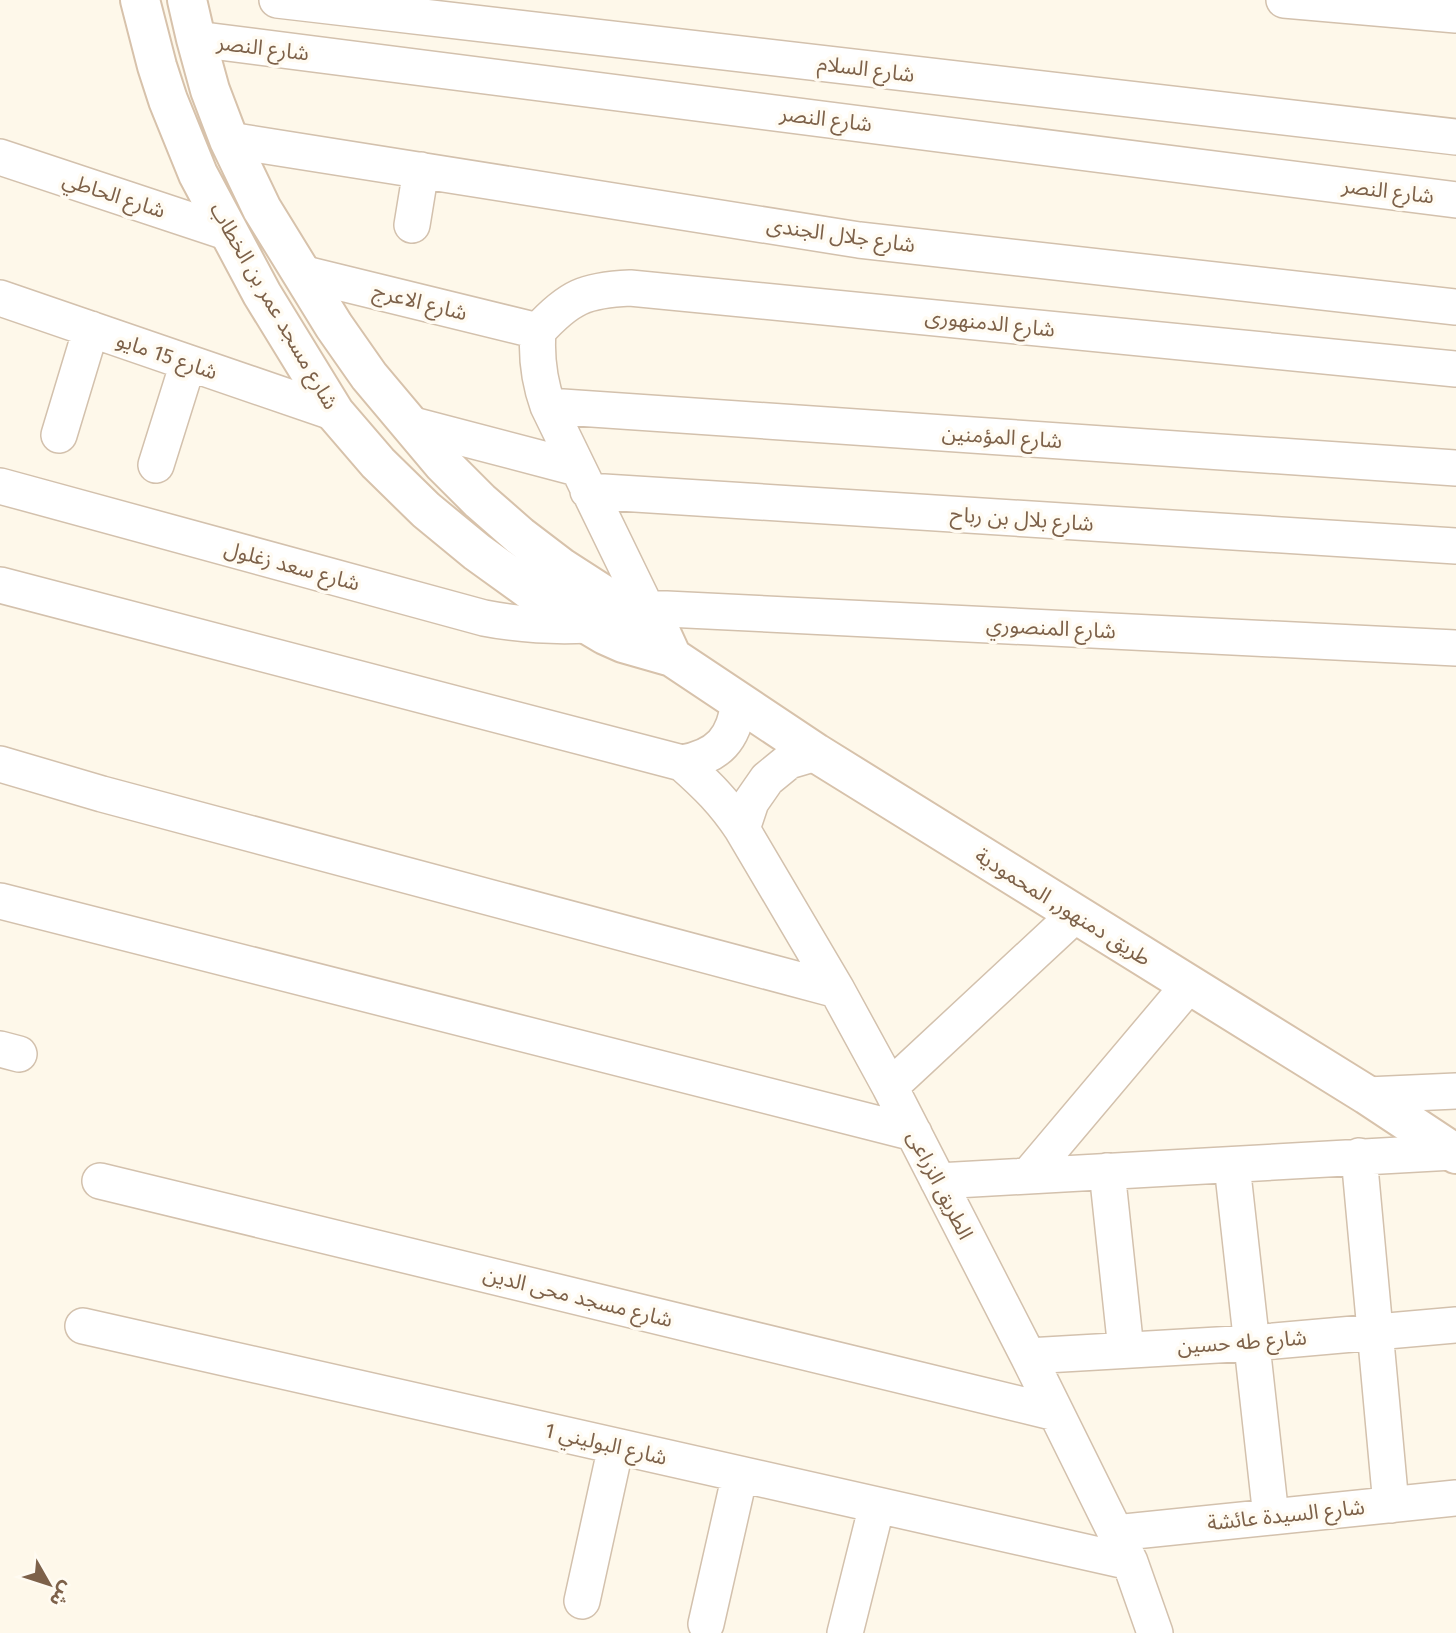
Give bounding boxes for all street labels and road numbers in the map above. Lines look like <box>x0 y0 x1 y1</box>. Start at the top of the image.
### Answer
street label: شارع النصر <box>214 29 310 69</box>
street label: شارع السلام <box>816 50 916 91</box>
street label: شارع النصر <box>777 100 873 140</box>
street label: شارع الحاطي <box>59 166 168 226</box>
street label: شارع النصر <box>1339 172 1435 212</box>
street label: شارع مسجد عمر بن الخطاب <box>202 198 344 415</box>
street label: شارع جلال الجندى <box>765 212 917 260</box>
street label: شارع الاعرج <box>370 278 470 328</box>
street label: شارع الدمنهورى <box>924 303 1056 345</box>
street label: شارع 15 مايو <box>112 327 221 387</box>
street label: شارع المؤمنين <box>941 420 1063 456</box>
street label: شارع بلال بن رباح <box>949 501 1095 539</box>
street label: شارع سعد زغلول <box>221 535 363 599</box>
street label: شارع المنصوري <box>985 612 1116 647</box>
street label: طريق دمنهور, المحمودية <box>970 842 1156 972</box>
street label: الطريق الزراعى <box>901 1126 979 1244</box>
street label: شارع مسجد محى الدين <box>480 1261 675 1335</box>
street label: شارع طه حسين <box>1176 1325 1308 1361</box>
street label: شارع البوليني 1 <box>542 1417 670 1473</box>
street label: شارع السيدة عائشة <box>1206 1494 1366 1538</box>

